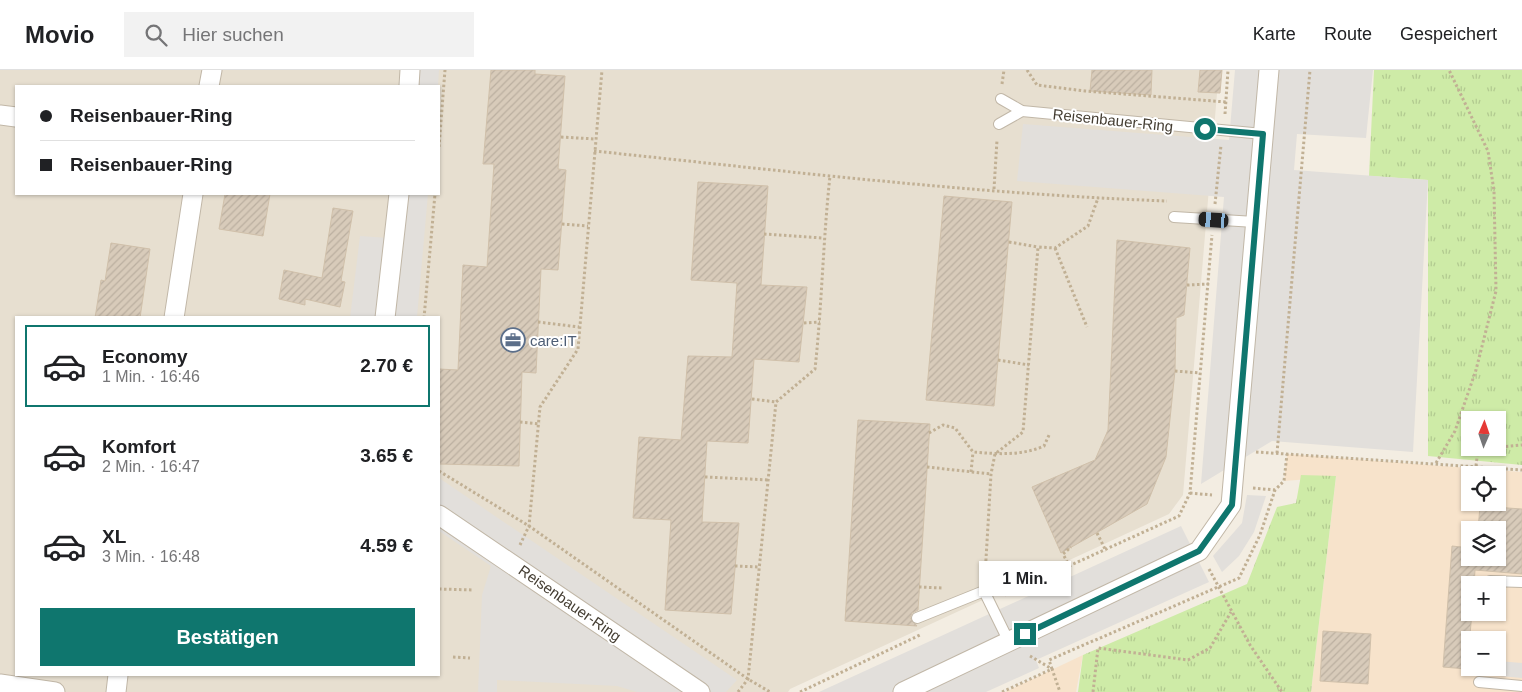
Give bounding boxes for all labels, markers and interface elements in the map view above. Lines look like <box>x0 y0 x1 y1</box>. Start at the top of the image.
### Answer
search box <box>124 12 474 57</box>
text: Movio <box>25 21 94 48</box>
icon: search <box>142 21 170 49</box>
text: Hier suchen <box>182 24 284 45</box>
text: Karte <box>1253 24 1296 44</box>
text: Route <box>1324 24 1372 44</box>
text: Gespeichert <box>1400 24 1497 44</box>
text: Reisenbauer-Ring <box>70 105 233 126</box>
street label: Reisenbauer-Ring <box>1052 105 1174 135</box>
route start <box>1194 118 1216 140</box>
text: Reisenbauer-Ring <box>70 154 233 175</box>
car <box>1198 211 1229 229</box>
office icon: care:IT <box>500 327 526 353</box>
place label: care:IT <box>530 332 577 349</box>
icon: car <box>42 344 87 389</box>
text: Economy <box>102 346 188 367</box>
text: 2.70 € <box>360 355 413 376</box>
text: 1 Min. · 16:46 <box>102 368 200 385</box>
north arrow <box>1461 411 1506 456</box>
map controls <box>1461 411 1506 676</box>
icon: car <box>42 434 87 479</box>
text: Komfort <box>102 436 176 457</box>
text: 3.65 € <box>360 445 413 466</box>
text: 2 Min. · 16:47 <box>102 458 200 475</box>
button: locate <box>1461 466 1506 511</box>
button: layers <box>1461 521 1506 566</box>
icon: car <box>42 524 87 569</box>
text: XL <box>102 526 126 547</box>
text: 4.59 € <box>360 535 413 556</box>
text: 3 Min. · 16:48 <box>102 548 200 565</box>
street label: Reisenbauer-Ring <box>516 561 624 645</box>
callout: 1 Min. <box>979 562 1071 596</box>
text: 1 Min. <box>1002 570 1048 587</box>
button: + <box>1461 576 1506 621</box>
button: Bestätigen <box>40 608 415 666</box>
route end <box>1014 623 1036 645</box>
button: − <box>1461 631 1506 676</box>

